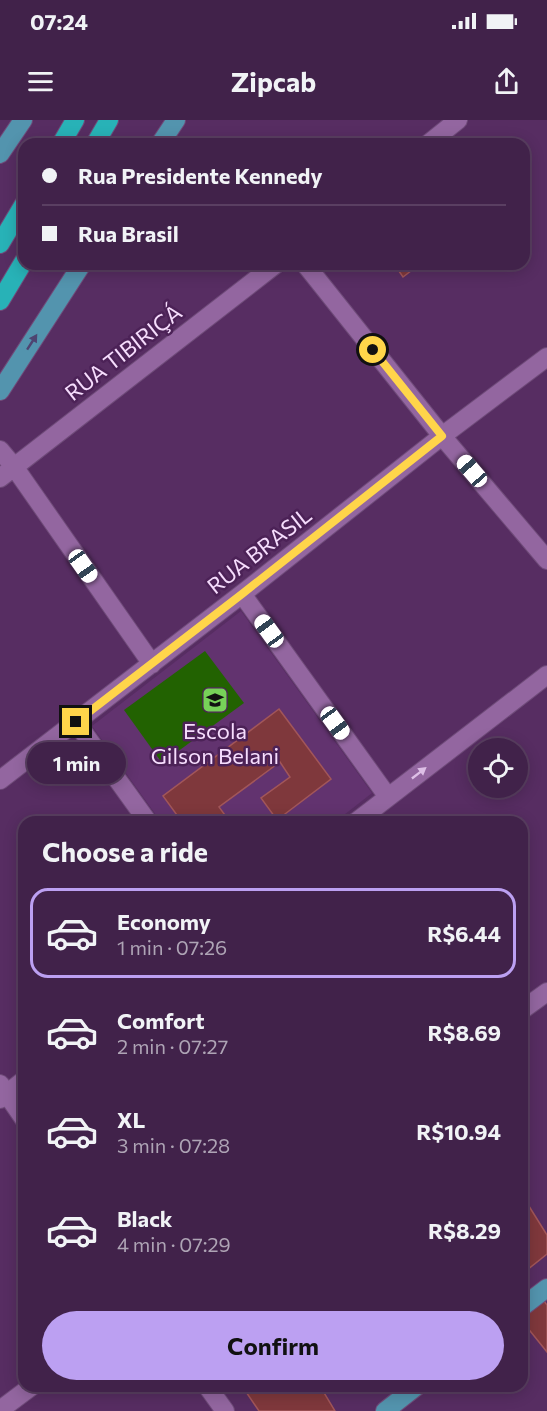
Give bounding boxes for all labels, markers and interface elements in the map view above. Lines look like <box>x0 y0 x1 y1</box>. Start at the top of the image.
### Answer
text: 07:24 <box>30 8 88 35</box>
icon: menu <box>24 65 57 98</box>
text: Zipcab <box>231 65 316 98</box>
icon: share <box>490 65 523 98</box>
text: Rua Presidente Kennedy <box>78 162 322 189</box>
text: Rua Brasil <box>78 220 179 247</box>
street label: RUA TIBIRIÇÁ <box>59 298 187 406</box>
one-way arrow <box>26 334 37 350</box>
route start <box>359 336 386 363</box>
car <box>453 452 491 490</box>
street label: RUA BRASIL <box>201 501 317 599</box>
car <box>65 546 101 586</box>
car <box>251 611 287 651</box>
school or university icon: Escola Gilson Belani <box>200 685 230 715</box>
car <box>317 703 353 743</box>
route end <box>62 708 89 735</box>
place label: Escola Gilson Belani <box>151 717 279 769</box>
map controls <box>468 738 528 798</box>
button: locate <box>468 738 528 798</box>
callout: 1 min <box>26 743 125 785</box>
text: 1 min <box>53 751 100 775</box>
one-way arrow <box>411 767 427 780</box>
text: Choose a ride <box>42 835 208 868</box>
icon: car <box>45 906 99 960</box>
text: Economy <box>117 908 211 935</box>
text: R$6.44 <box>427 920 501 947</box>
text: 1 min · 07:26 <box>117 935 227 959</box>
icon: car <box>45 1005 99 1059</box>
text: Comfort <box>117 1007 205 1034</box>
text: R$8.69 <box>428 1019 501 1046</box>
text: 2 min · 07:27 <box>117 1034 228 1058</box>
icon: car <box>45 1104 99 1158</box>
text: XL <box>117 1106 145 1133</box>
text: R$10.94 <box>416 1118 501 1145</box>
text: 3 min · 07:28 <box>117 1133 230 1157</box>
icon: car <box>45 1203 99 1257</box>
text: Black <box>117 1205 172 1232</box>
text: R$8.29 <box>428 1217 501 1244</box>
text: 4 min · 07:29 <box>117 1232 231 1256</box>
button: Confirm <box>42 1311 504 1380</box>

